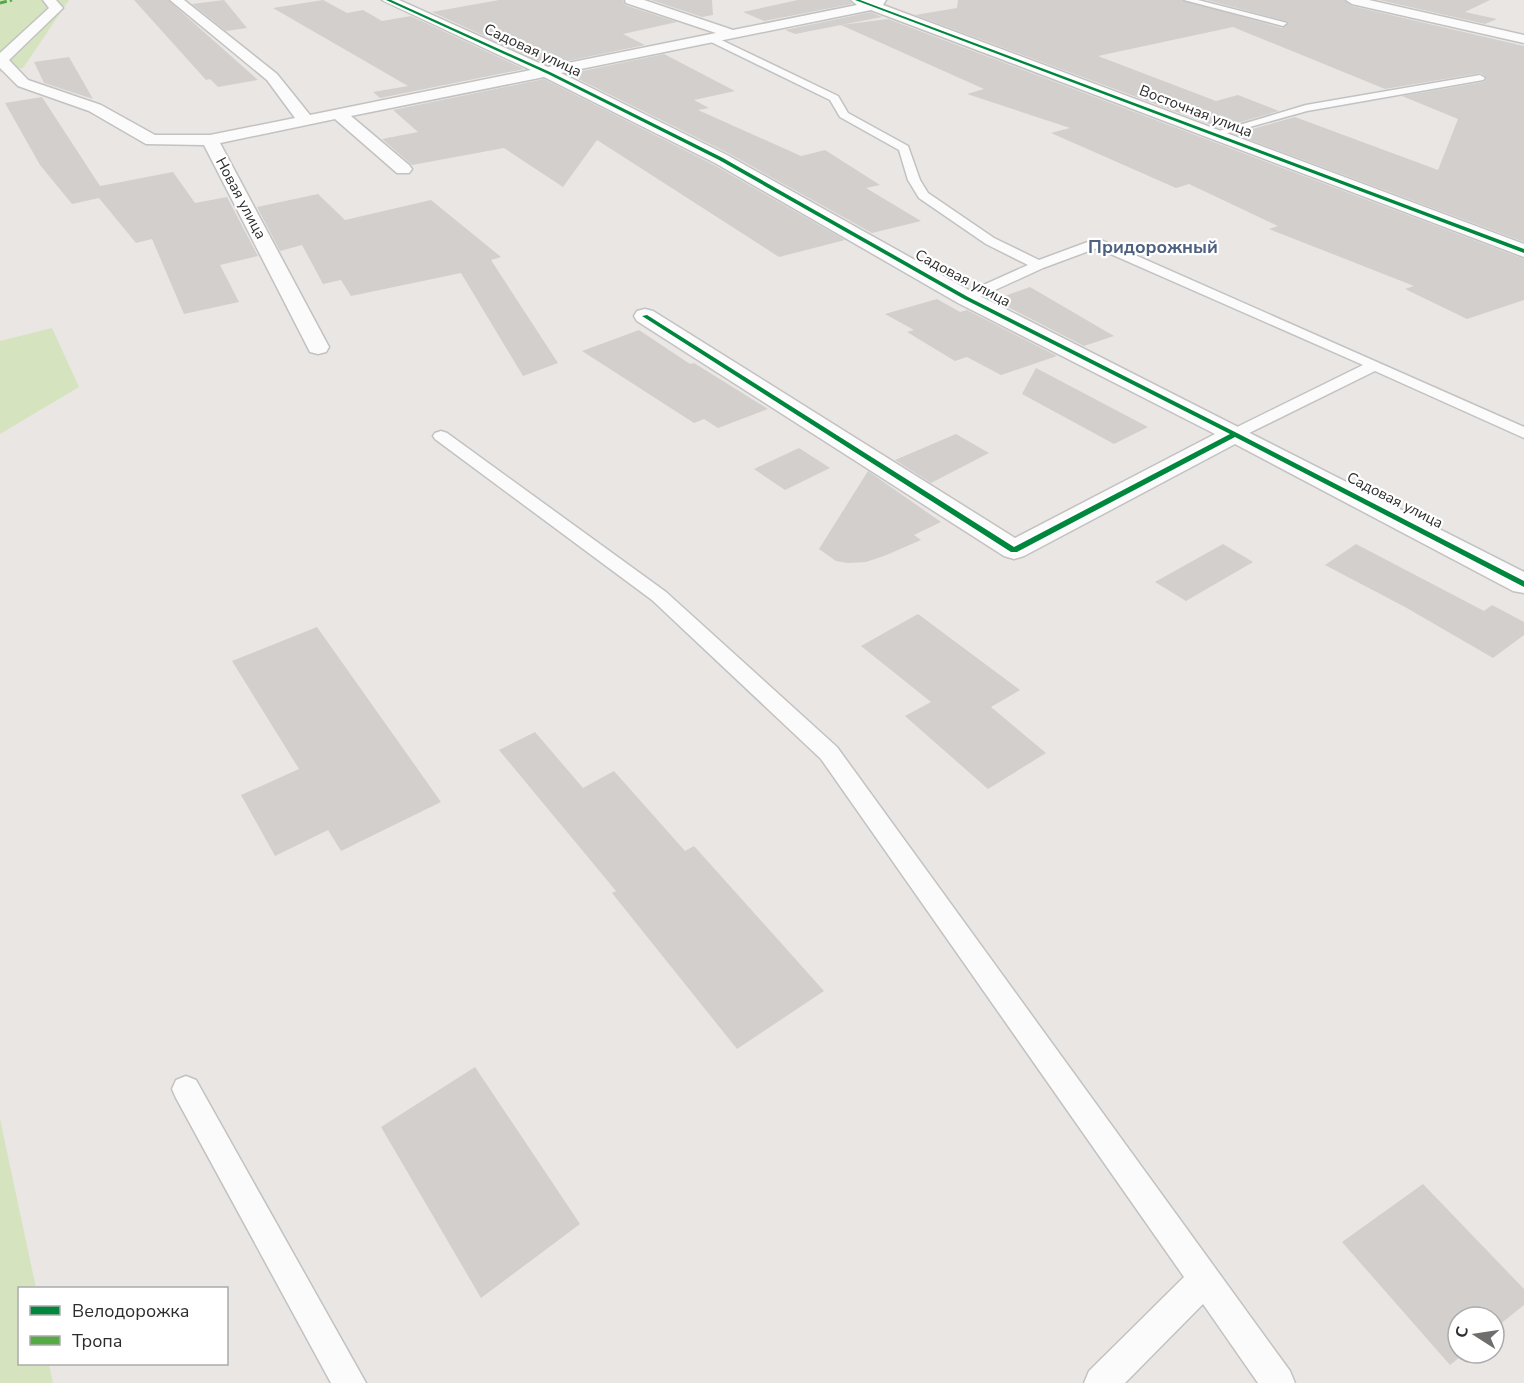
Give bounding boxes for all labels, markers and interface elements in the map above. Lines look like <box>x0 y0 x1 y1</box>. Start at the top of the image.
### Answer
street label: Садовая улица <box>481 19 585 81</box>
street label: Восточная улица <box>1136 80 1256 142</box>
street label: Новая улица <box>211 154 271 242</box>
district label: Придорожный <box>1088 235 1218 259</box>
street label: Садовая улица <box>912 244 1014 312</box>
street label: Садовая улица <box>1343 467 1447 533</box>
legend <box>18 1287 228 1365</box>
text: Велодорожка <box>72 1299 189 1323</box>
north arrow <box>1446 1305 1506 1365</box>
text: С <box>1450 1324 1474 1340</box>
text: Тропа <box>72 1329 123 1353</box>

